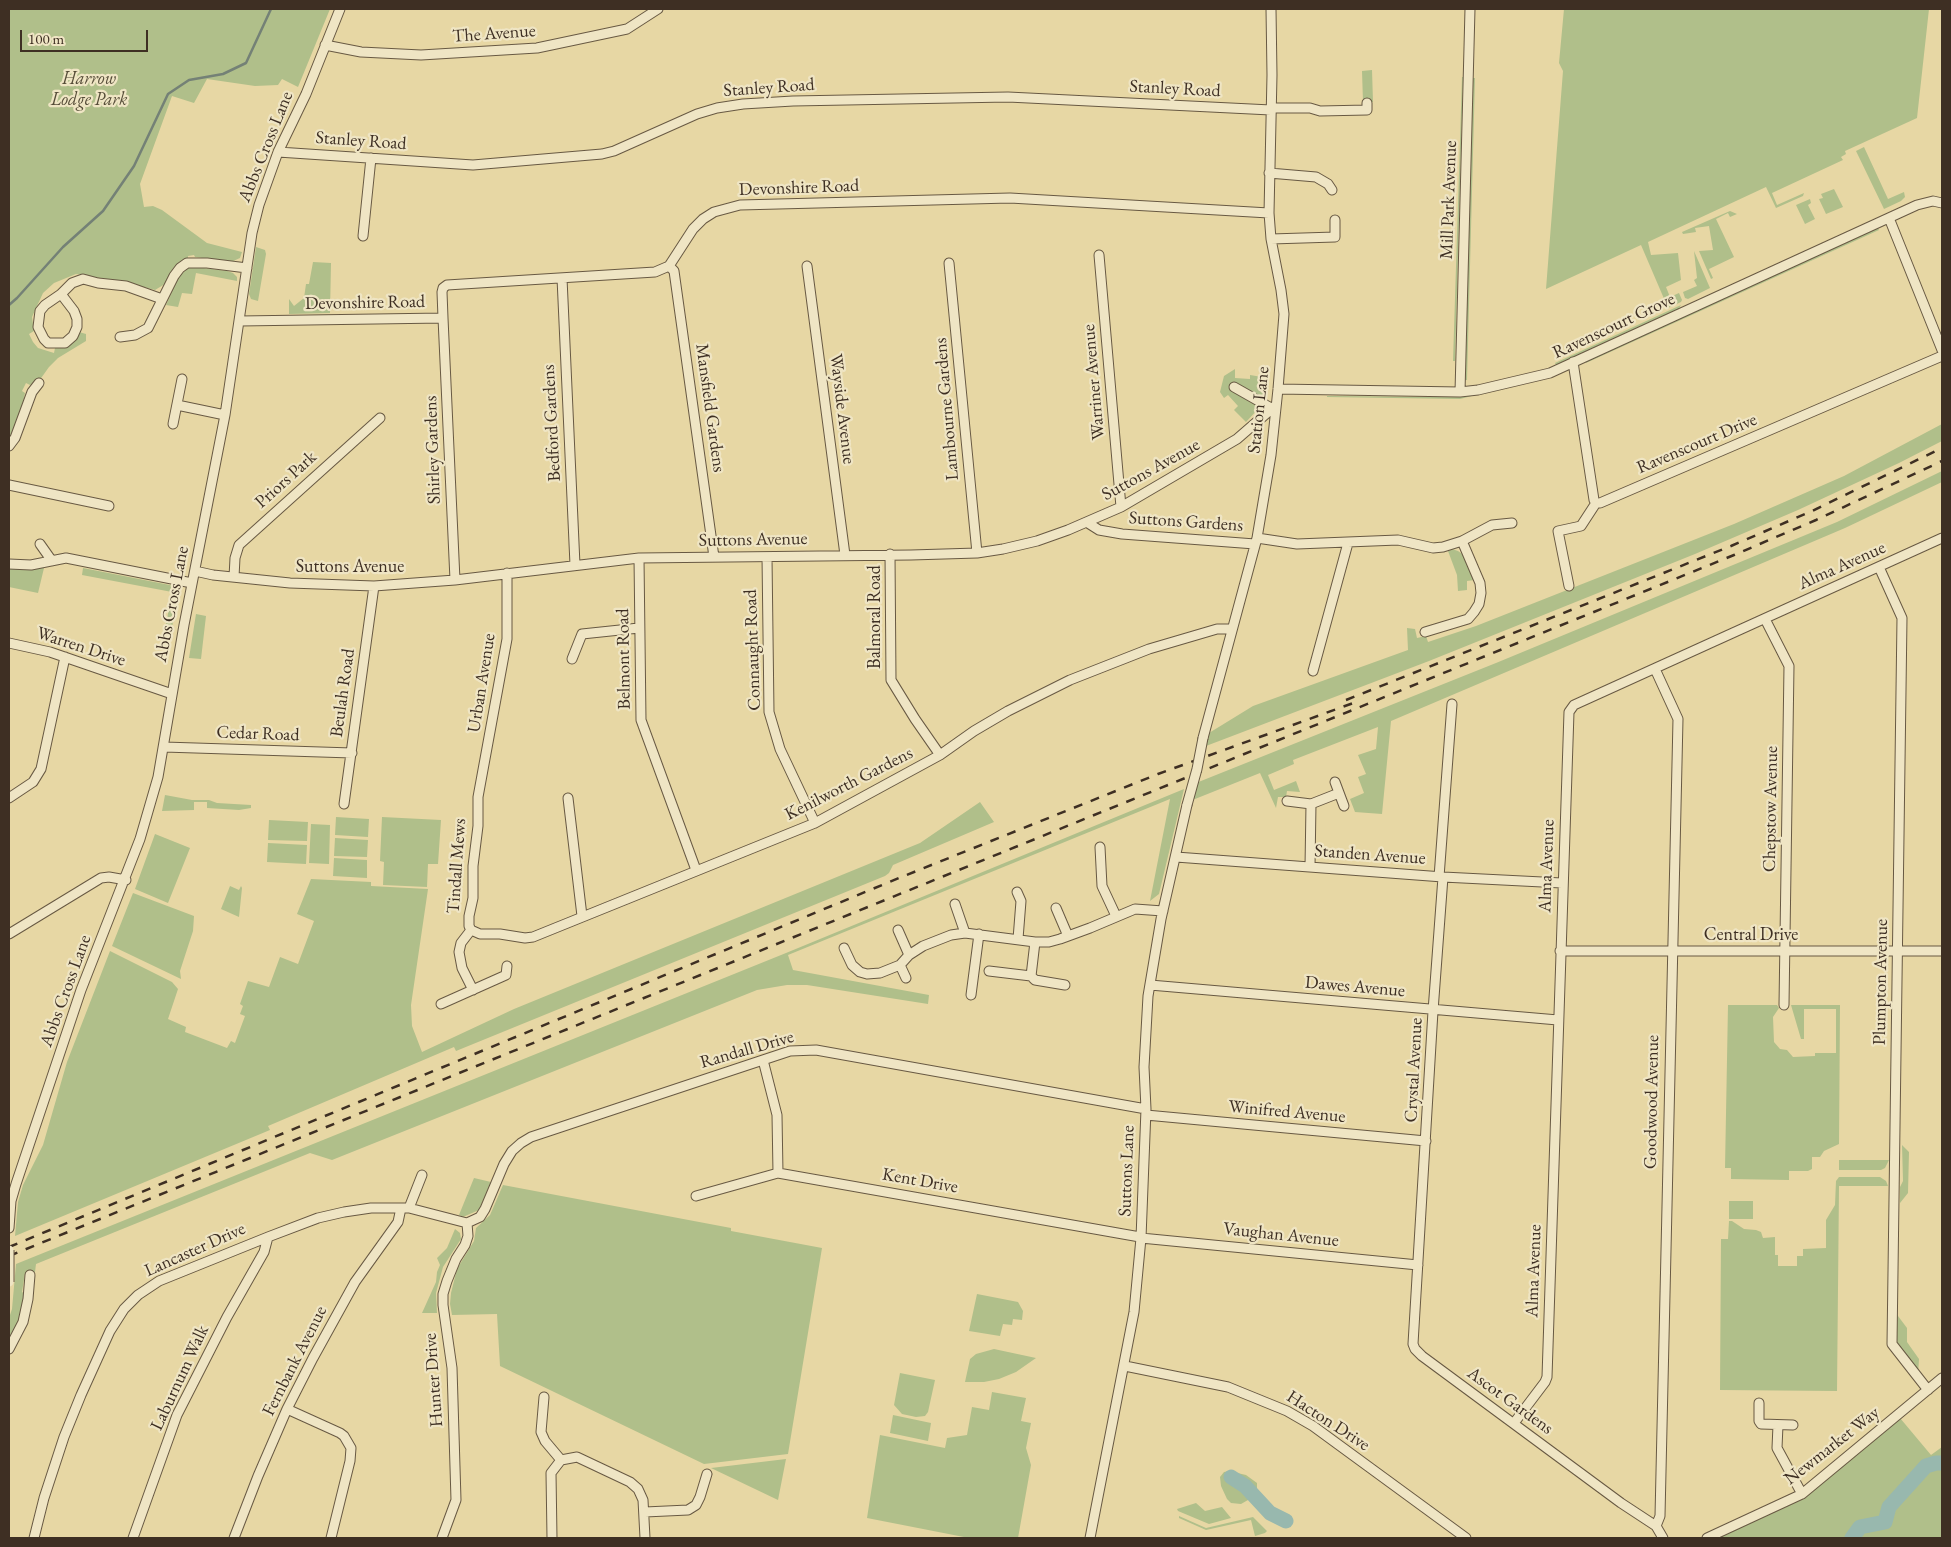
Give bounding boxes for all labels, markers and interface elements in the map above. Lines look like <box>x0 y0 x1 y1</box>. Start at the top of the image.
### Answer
scale bar <box>22 20 150 52</box>
street label: The Avenue <box>452 20 536 48</box>
text: 100 m <box>28 29 64 48</box>
park label: Harrow Lodge Park <box>51 68 127 110</box>
street label: Stanley Road <box>723 74 815 102</box>
street label: Stanley Road <box>1129 76 1221 102</box>
street label: Abbs Cross Lane <box>234 88 298 206</box>
street label: Stanley Road <box>315 127 407 155</box>
street label: Mill Park Avenue <box>1436 140 1462 260</box>
street label: Devonshire Road <box>739 175 859 201</box>
street label: Ravenscourt Grove <box>1549 288 1679 364</box>
street label: Devonshire Road <box>305 291 425 315</box>
street label: Warriner Avenue <box>1078 323 1110 441</box>
street label: Lambourne Gardens <box>930 337 964 481</box>
street label: Mansfield Gardens <box>690 342 730 474</box>
street label: Wayside Avenue <box>825 353 859 465</box>
street label: Bedford Gardens <box>538 364 566 482</box>
street label: Station Lane <box>1244 365 1274 455</box>
street label: Shirley Gardens <box>420 395 446 505</box>
street label: Ravenscourt Drive <box>1634 409 1760 479</box>
street label: Suttons Avenue <box>1098 434 1204 506</box>
street label: Priors Park <box>251 447 321 513</box>
street label: Suttons Gardens <box>1128 507 1244 537</box>
street label: Suttons Avenue <box>698 528 808 552</box>
street label: Alma Avenue <box>1795 537 1889 595</box>
street label: Abbs Cross Lane <box>150 544 194 664</box>
street label: Suttons Avenue <box>296 556 404 578</box>
street label: Balmoral Road <box>864 565 886 669</box>
street label: Connaught Road <box>740 589 766 711</box>
street label: Belmont Road <box>612 608 636 710</box>
street label: Warren Drive <box>34 622 128 672</box>
street label: Urban Avenue <box>463 632 501 734</box>
street label: Beulah Road <box>326 647 360 739</box>
street label: Cedar Road <box>216 722 300 746</box>
street label: Kenilworth Gardens <box>781 742 917 826</box>
street label: Chepstow Avenue <box>1759 746 1783 872</box>
street label: Tindall Mews <box>443 818 471 914</box>
street label: Alma Avenue <box>1535 819 1559 913</box>
street label: Standen Avenue <box>1314 840 1426 870</box>
street label: Plumpton Avenue <box>1869 919 1893 1045</box>
street label: Central Drive <box>1704 924 1798 946</box>
street label: Abbs Cross Lane <box>36 932 96 1050</box>
street label: Dawes Avenue <box>1304 972 1406 1002</box>
street label: Crystal Avenue <box>1400 1017 1428 1123</box>
street label: Randall Drive <box>698 1026 796 1074</box>
street label: Goodwood Avenue <box>1640 1035 1664 1169</box>
street label: Winifred Avenue <box>1228 1096 1346 1128</box>
street label: Suttons Lane <box>1115 1125 1139 1217</box>
street label: Kent Drive <box>880 1164 960 1198</box>
street label: Lancaster Drive <box>141 1218 249 1282</box>
street label: Vaughan Avenue <box>1222 1218 1340 1252</box>
street label: Alma Avenue <box>1522 1224 1546 1318</box>
street label: Fernbank Avenue <box>258 1302 332 1420</box>
street label: Laburnum Walk <box>146 1322 214 1434</box>
street label: Hunter Drive <box>420 1332 448 1428</box>
street label: Ascot Gardens <box>1463 1363 1557 1439</box>
street label: Hacton Drive <box>1282 1386 1374 1456</box>
street label: Newmarket Way <box>1780 1402 1884 1490</box>

